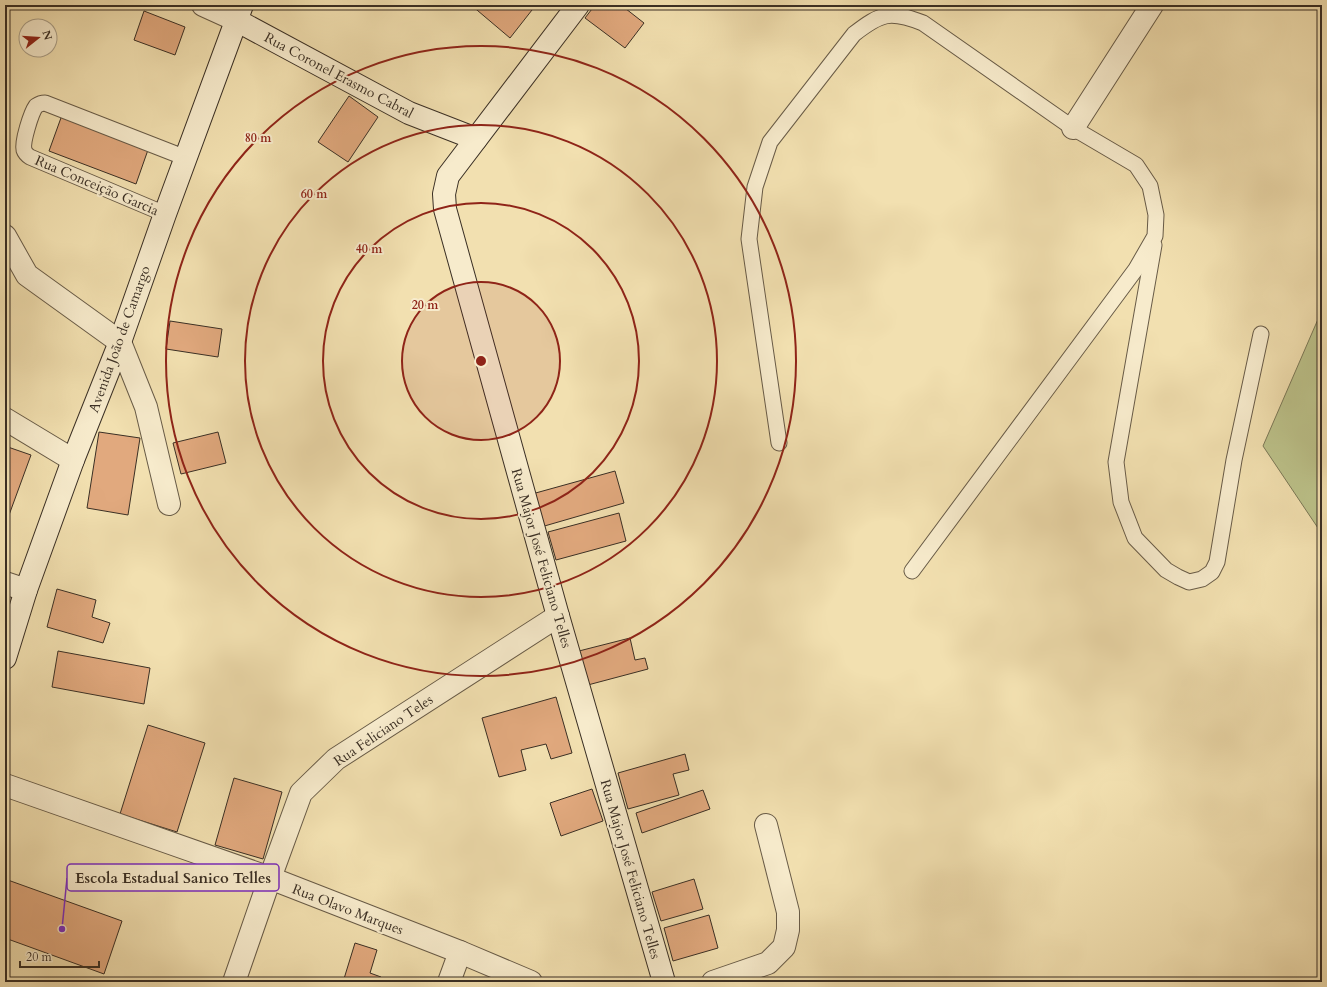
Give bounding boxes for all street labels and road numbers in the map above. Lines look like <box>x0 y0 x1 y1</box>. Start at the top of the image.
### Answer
street label: Rua Coronel Erasmo Cabral <box>261 28 417 123</box>
street label: Rua Conceição Garcia <box>32 151 162 220</box>
street label: Avenida João de Camargo <box>84 263 155 415</box>
street label: Rua Major José Feliciano Telles <box>507 466 576 651</box>
street label: Rua Feliciano Teles <box>330 690 437 771</box>
street label: Rua Major José Feliciano Telles <box>596 777 665 962</box>
street label: Rua Olavo Marques <box>289 879 407 940</box>

